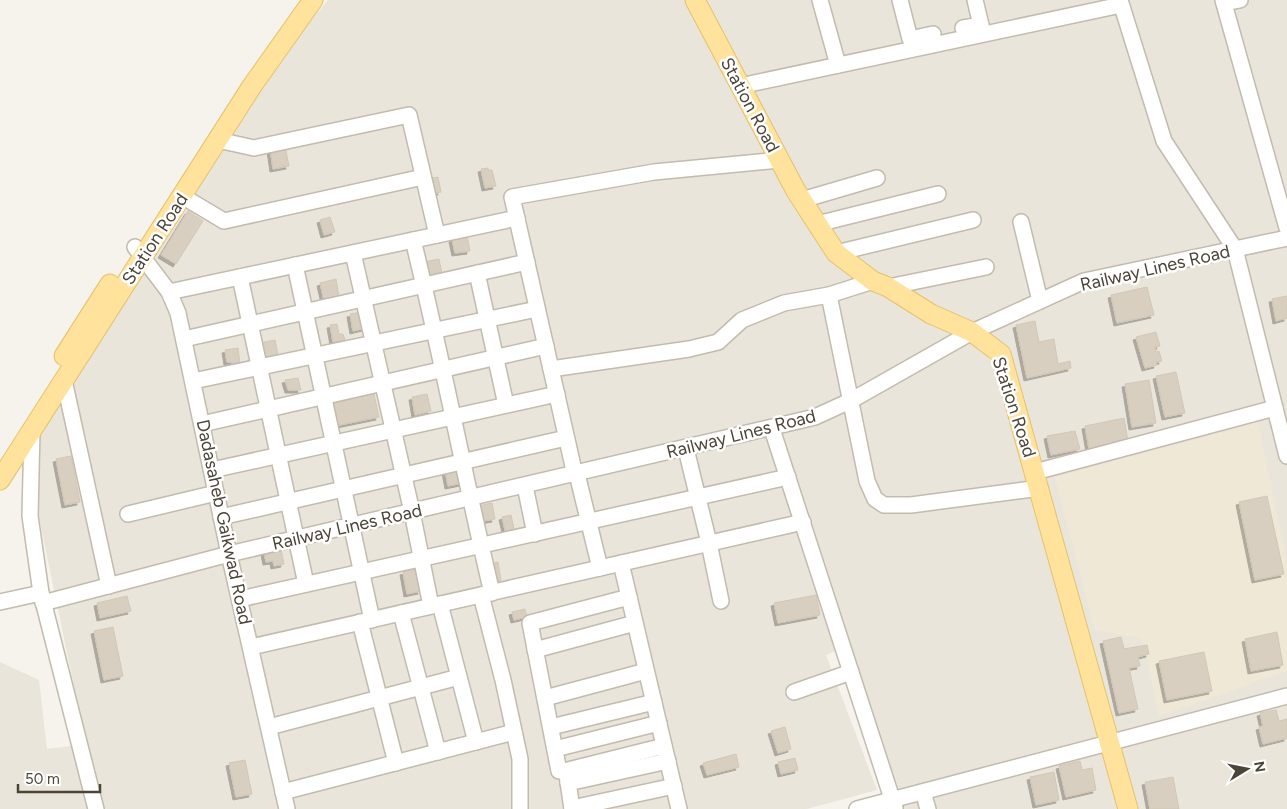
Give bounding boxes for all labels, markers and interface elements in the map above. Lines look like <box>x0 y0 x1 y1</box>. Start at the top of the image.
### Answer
street label: Station Road <box>716 54 784 156</box>
street label: Station Road <box>117 189 193 289</box>
street label: Railway Lines Road <box>1078 240 1232 296</box>
street label: Station Road <box>987 354 1041 460</box>
street label: Railway Lines Road <box>664 405 818 463</box>
street label: Dadasaheb Gaikwad Road <box>192 417 256 627</box>
street label: Railway Lines Road <box>270 499 424 555</box>
north arrow <box>1222 744 1272 794</box>
text: N <box>1250 760 1269 774</box>
scale bar <box>18 762 100 794</box>
text: 50 m <box>25 770 60 788</box>

